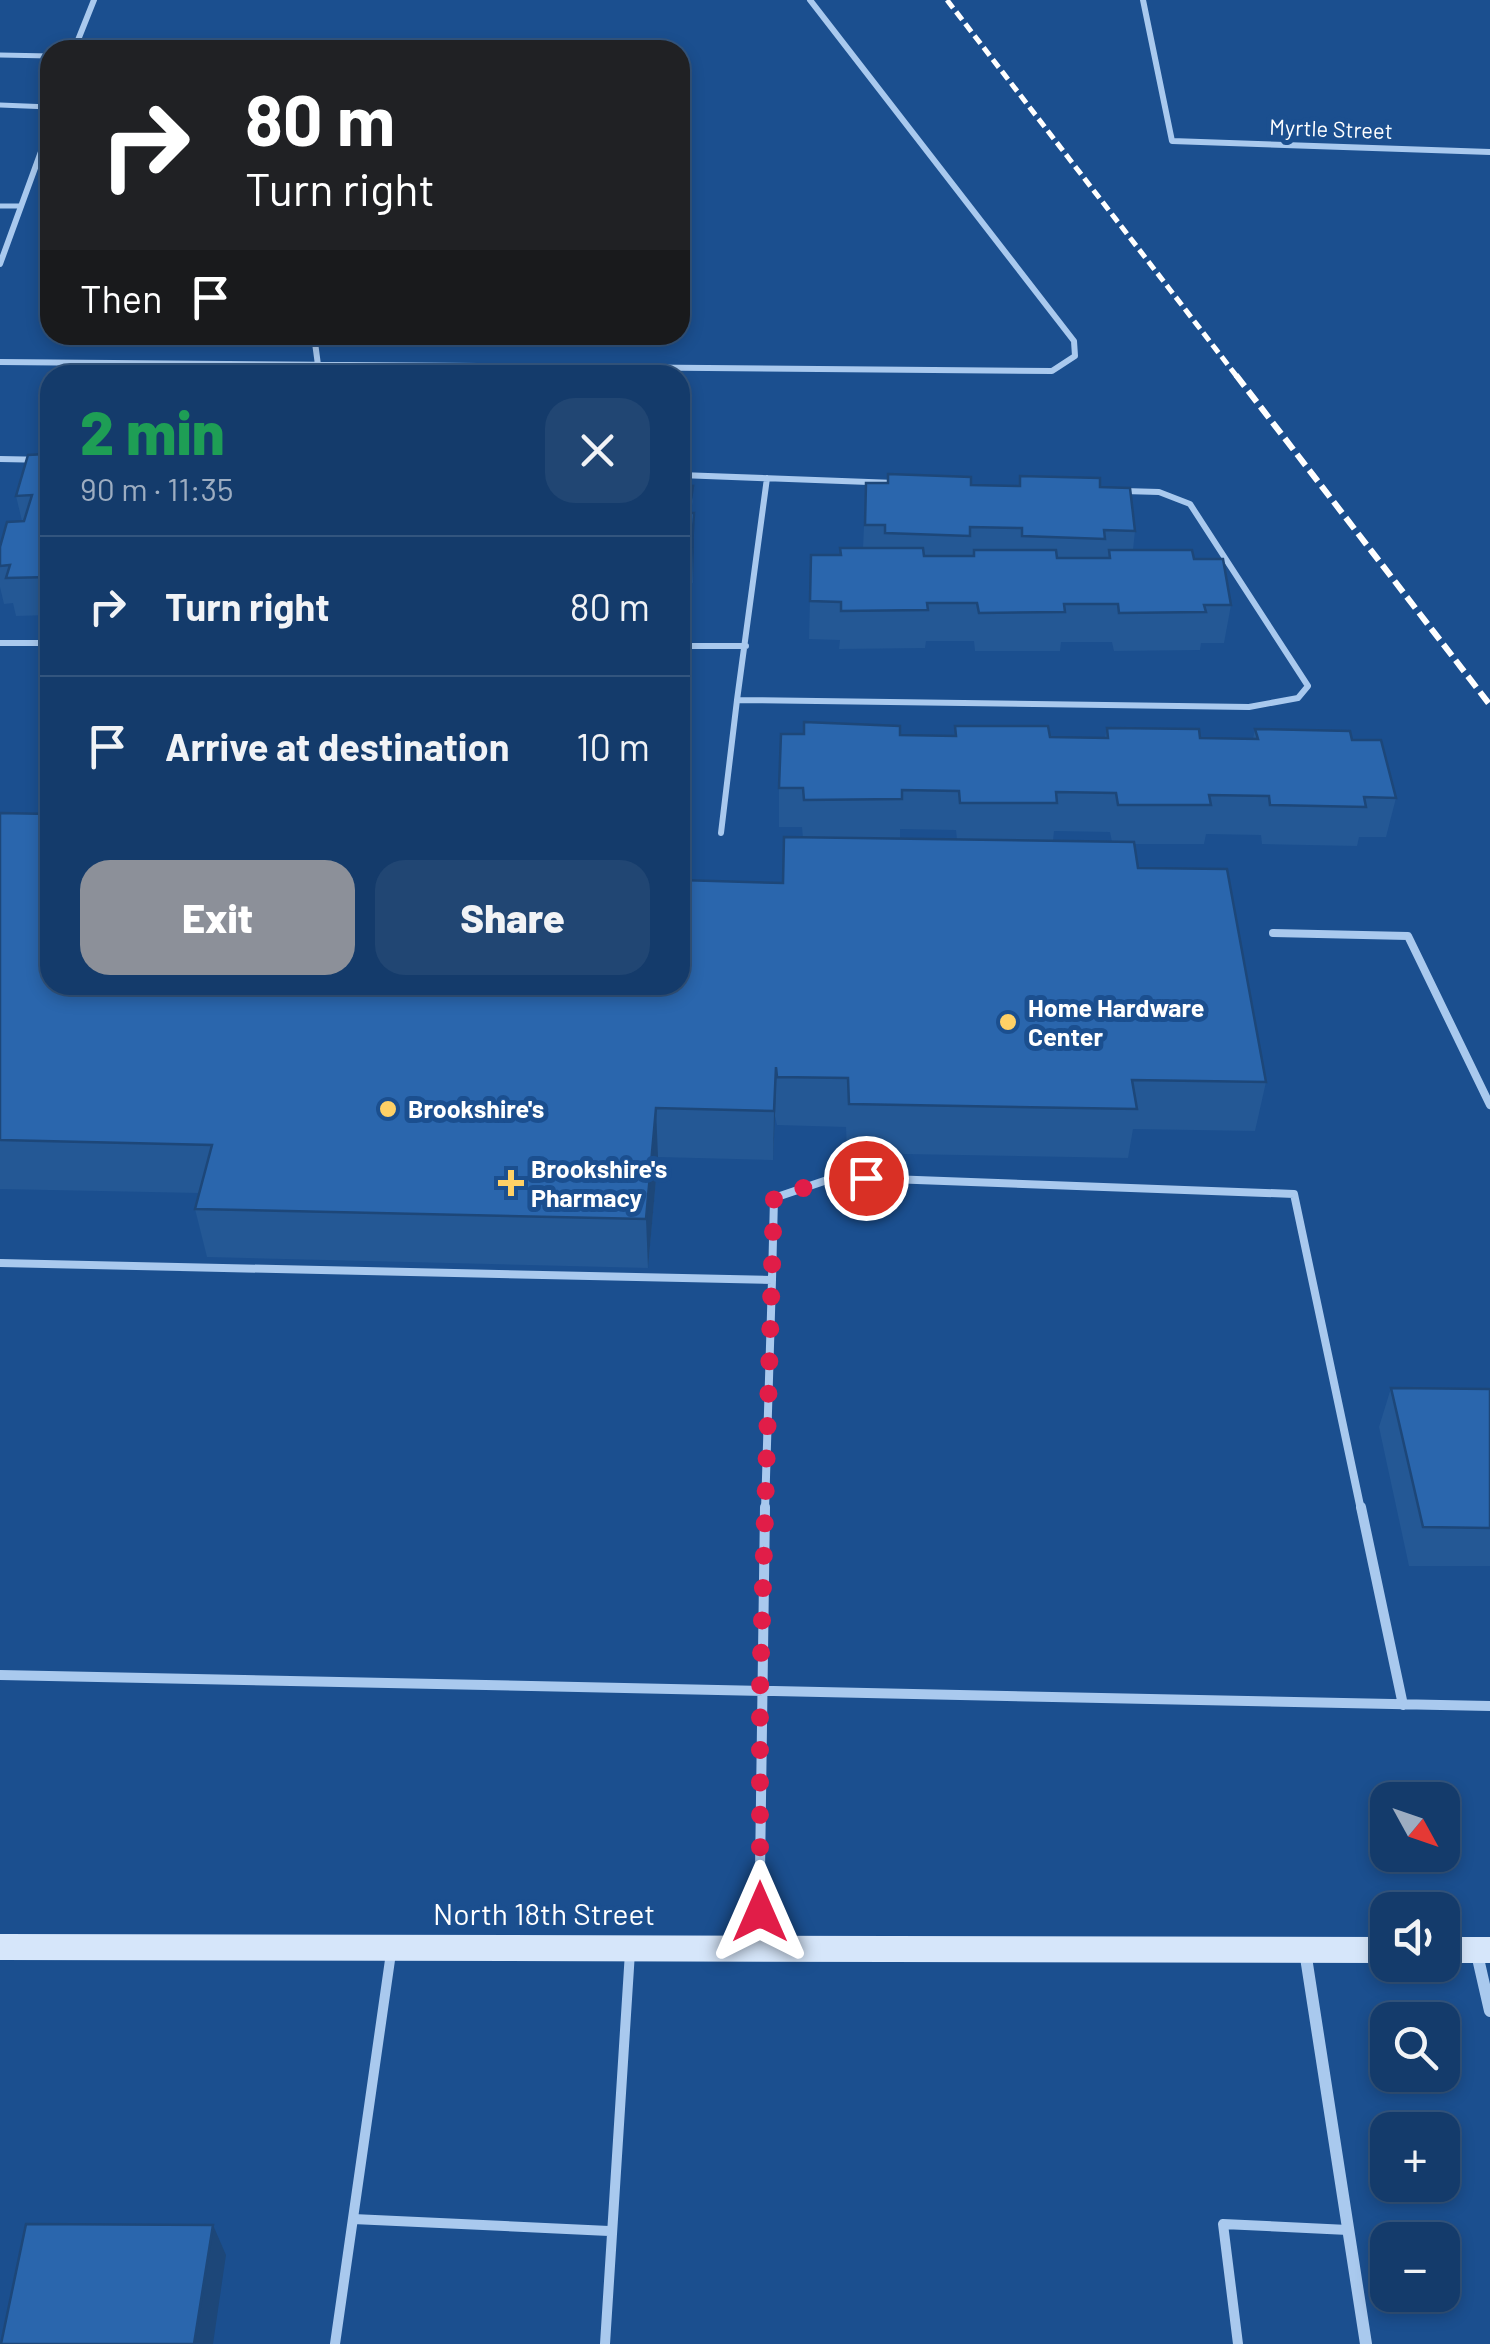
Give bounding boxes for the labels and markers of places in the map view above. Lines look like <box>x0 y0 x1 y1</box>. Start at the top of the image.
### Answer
place label: Home Hardware Center <box>1028 992 1204 1051</box>
marker: Home Hardware Center <box>997 1011 1019 1033</box>
place label: Brookshire's <box>408 1093 544 1123</box>
marker: Brookshire's <box>377 1098 399 1120</box>
pin <box>824 1136 909 1221</box>
place label: Brookshire's Pharmacy <box>531 1153 667 1212</box>
marker: Brookshire's Pharmacy <box>500 1172 522 1194</box>

